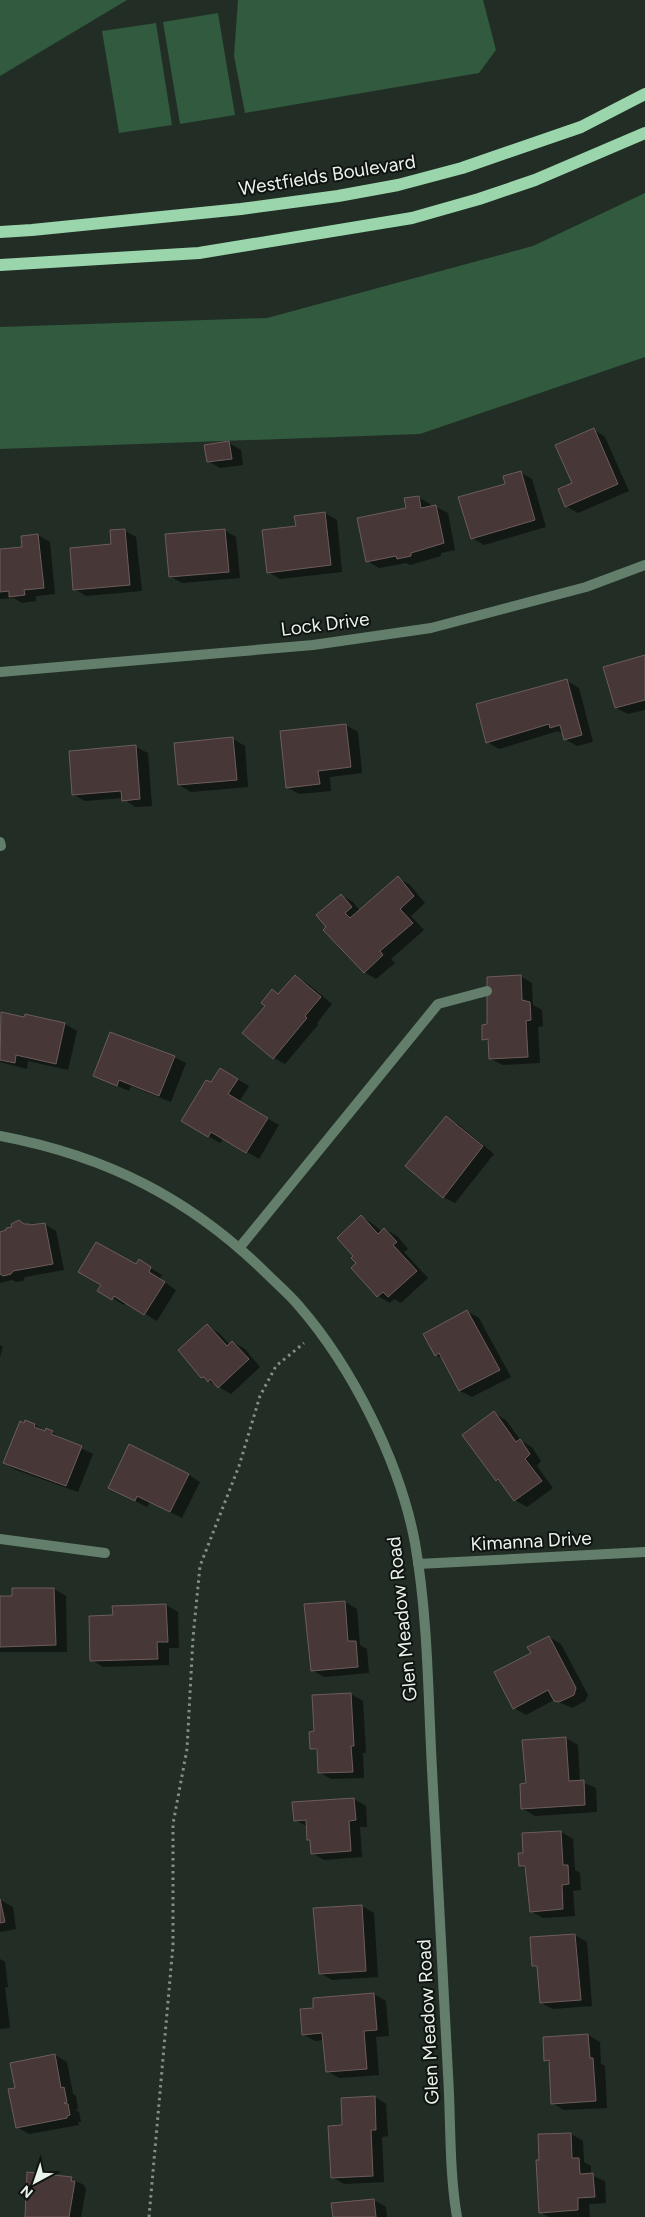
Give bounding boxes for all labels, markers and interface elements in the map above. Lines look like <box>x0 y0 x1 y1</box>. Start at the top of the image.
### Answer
street label: Westfields Boulevard <box>237 150 417 200</box>
street label: Lock Drive <box>279 607 371 641</box>
street label: Kimanna Drive <box>470 1526 592 1556</box>
street label: Glen Meadow Road <box>382 1535 422 1703</box>
street label: Glen Meadow Road <box>412 1939 444 2105</box>
north arrow <box>10 2157 60 2207</box>
text: N <box>17 2182 37 2202</box>

